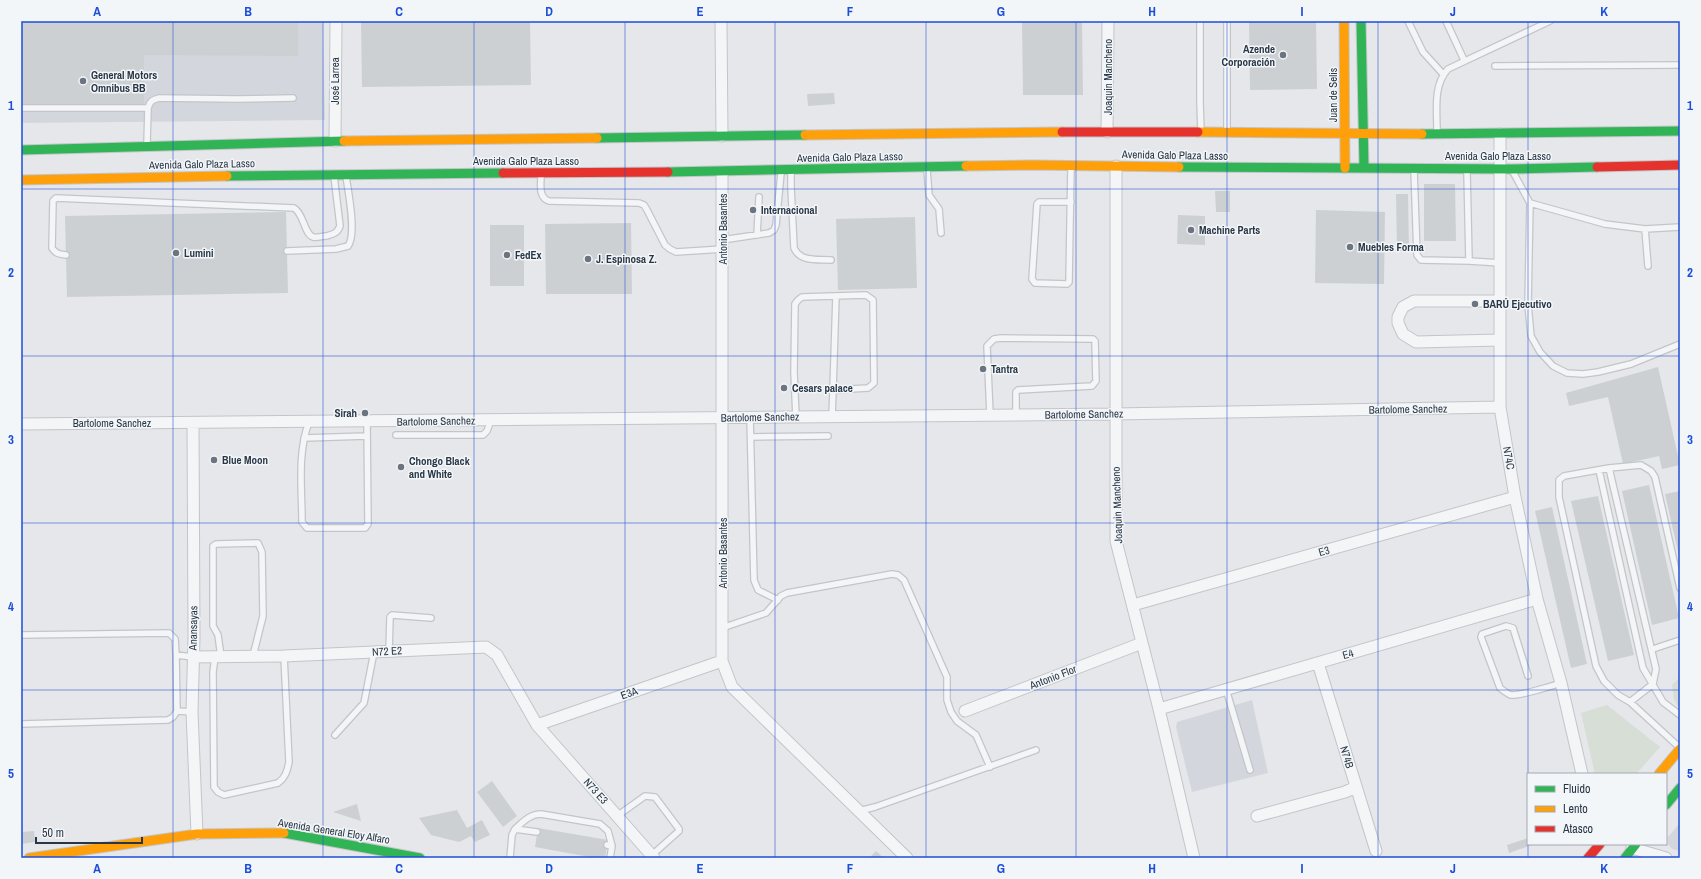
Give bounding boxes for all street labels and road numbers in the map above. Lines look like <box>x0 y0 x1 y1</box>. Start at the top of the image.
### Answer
street label: Joaquin Mancheno <box>1101 39 1115 115</box>
street label: José Larrea <box>328 57 342 105</box>
street label: Juan de Selis <box>1326 67 1340 122</box>
street label: Avenida Galo Plaza Lasso <box>1121 147 1228 163</box>
street label: Avenida Galo Plaza Lasso <box>796 149 903 165</box>
street label: Avenida Galo Plaza Lasso <box>1444 149 1551 163</box>
street label: Avenida Galo Plaza Lasso <box>472 154 579 168</box>
street label: Avenida Galo Plaza Lasso <box>148 156 255 172</box>
street label: Antonio Basantes <box>716 193 730 266</box>
street label: Bartolome Sanchez <box>1369 401 1448 417</box>
street label: Bartolome Sanchez <box>1045 406 1124 422</box>
street label: Bartolome Sanchez <box>721 409 800 425</box>
street label: Bartolome Sanchez <box>397 413 476 429</box>
street label: Bartolome Sanchez <box>73 416 152 430</box>
street label: N74C <box>1500 445 1518 471</box>
street label: Joaquin Mancheno <box>1109 466 1125 544</box>
street label: Antonio Basantes <box>716 517 730 590</box>
street label: E3 <box>1317 543 1331 559</box>
street label: Anansayas <box>186 605 200 651</box>
street label: N72 E2 <box>372 643 402 659</box>
street label: E4 <box>1341 646 1355 662</box>
street label: Antonio Flor <box>1027 662 1078 693</box>
street label: E3A <box>619 683 640 702</box>
street label: N74B <box>1337 744 1357 770</box>
street label: N73 E3 <box>581 775 611 807</box>
street label: Avenida General Eloy Alfaro <box>276 815 391 847</box>

